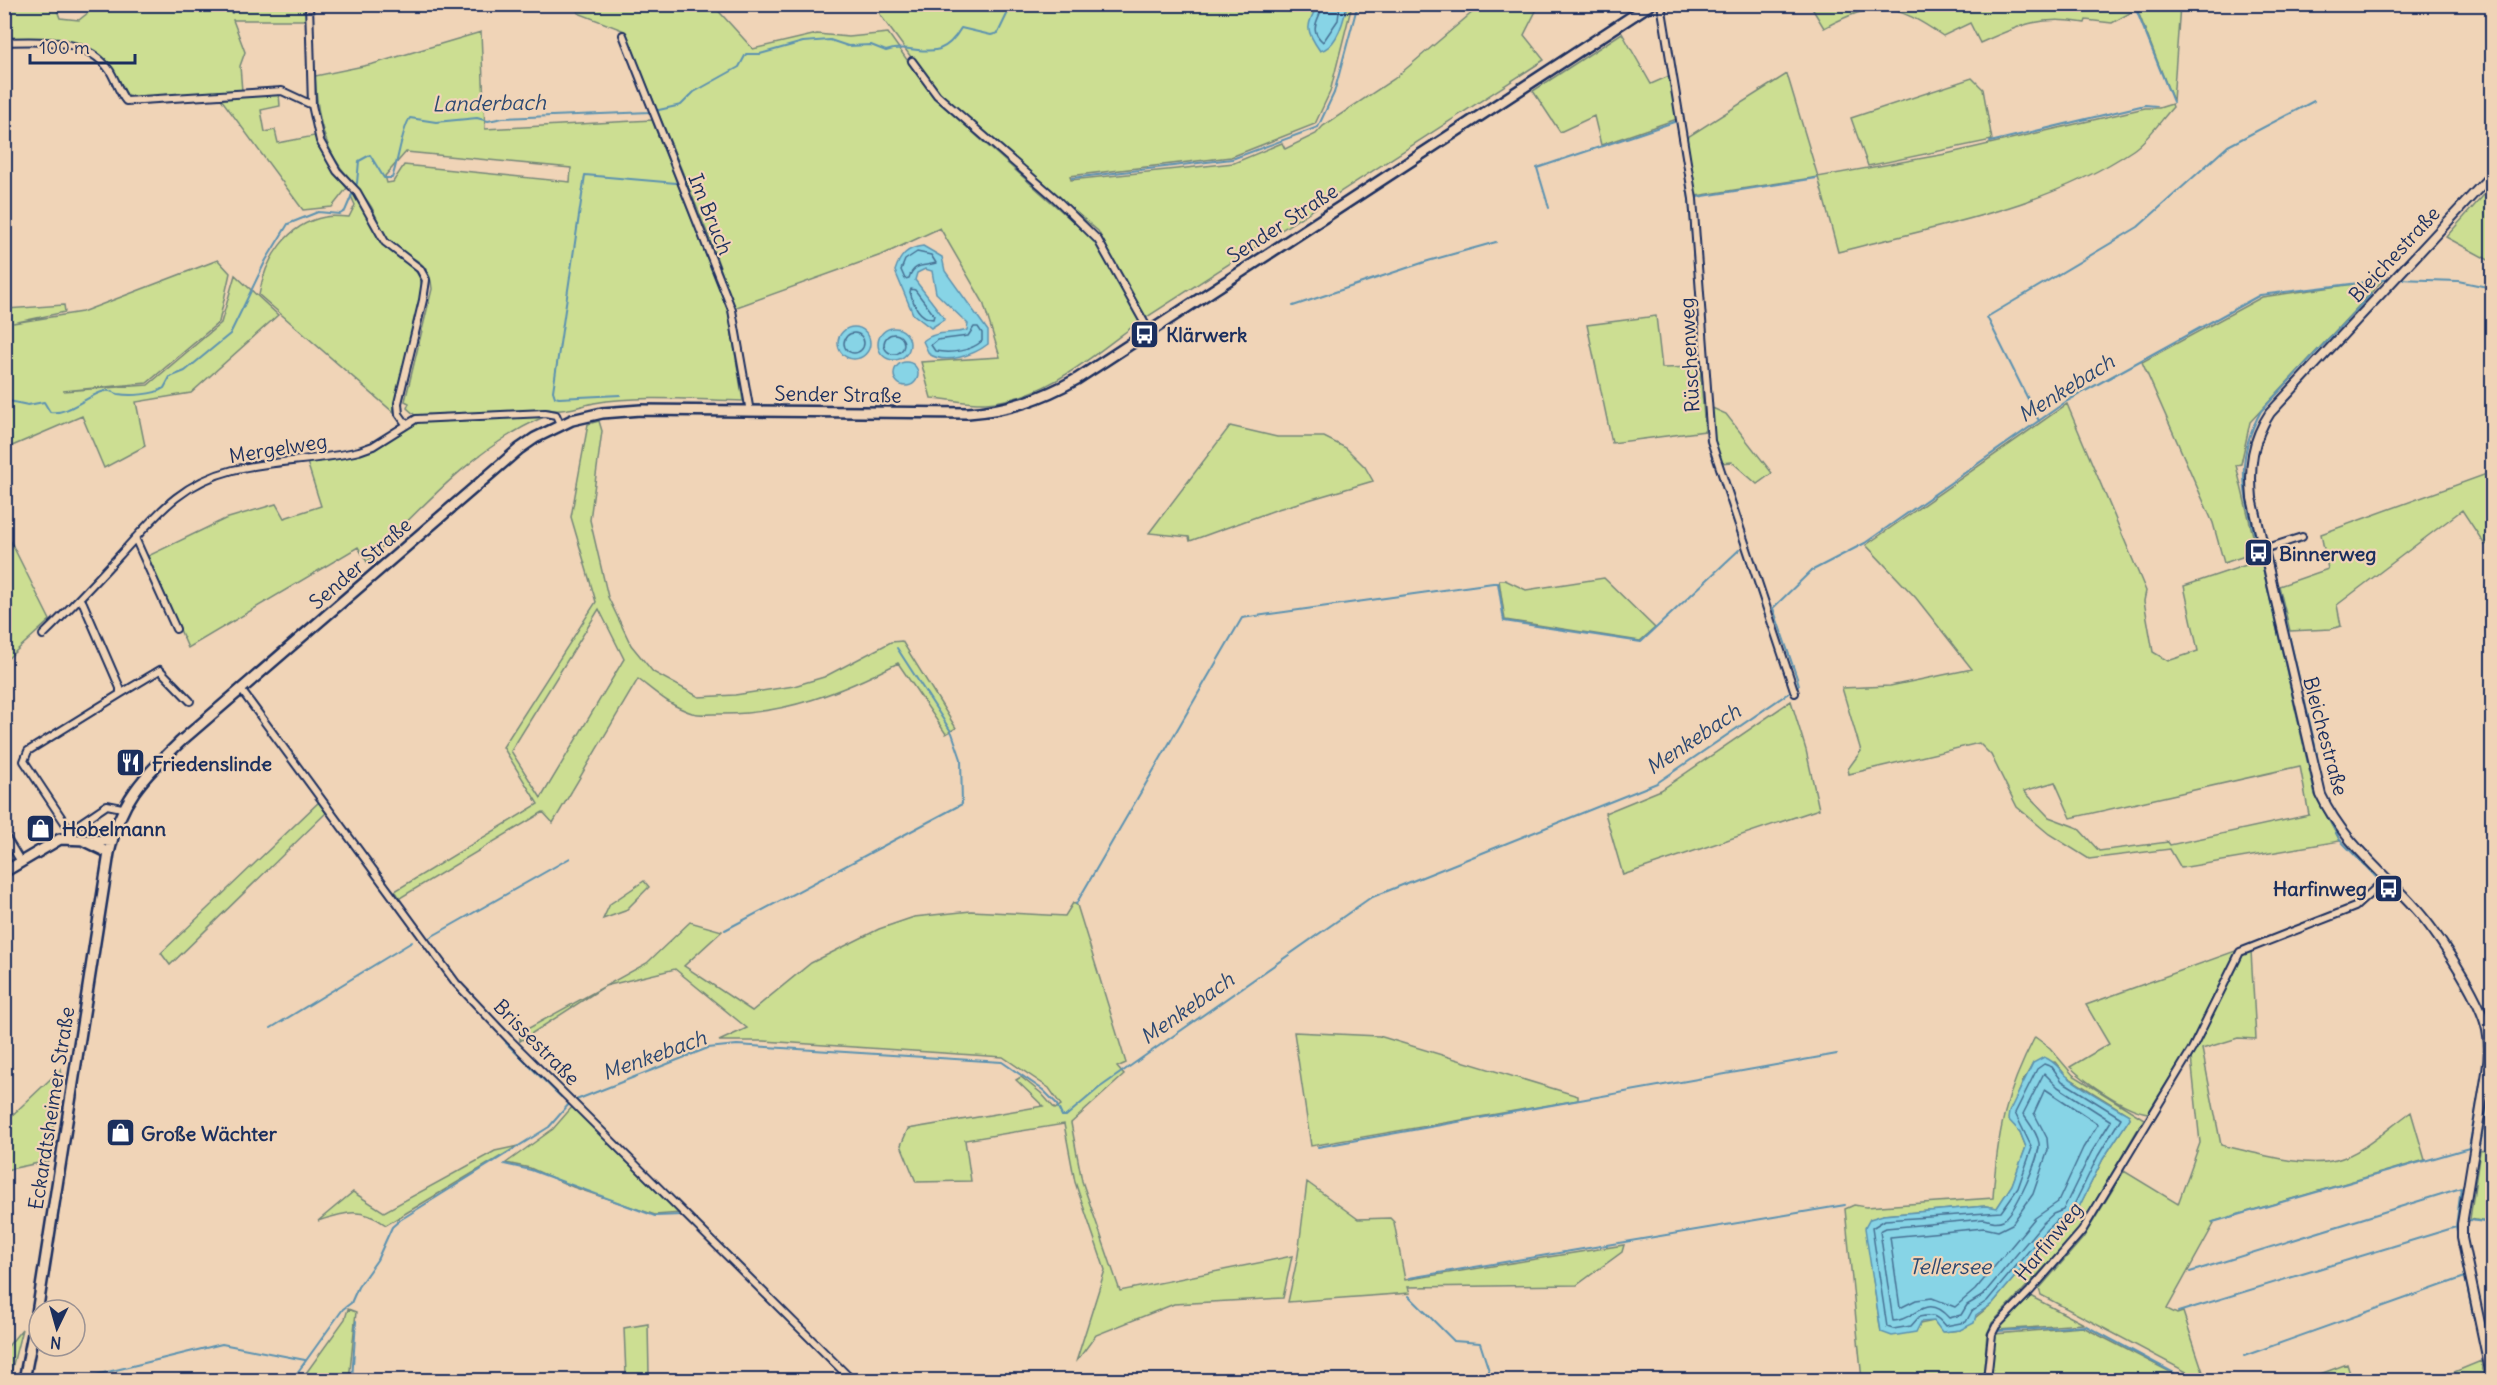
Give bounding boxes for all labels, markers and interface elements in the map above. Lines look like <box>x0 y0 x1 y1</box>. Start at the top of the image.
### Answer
scale bar <box>30 27 135 65</box>
text: 100 m <box>39 36 90 59</box>
water label: Landerbach <box>432 88 547 117</box>
street label: Im Bruch <box>683 170 739 258</box>
street label: Sender Straße <box>1222 178 1342 268</box>
street label: Bleichestraße <box>2343 201 2445 307</box>
street label: Rüschenweg <box>1674 297 1704 413</box>
bus stop icon: Klärwerk <box>1129 318 1161 350</box>
place label: Klärwerk <box>1166 322 1247 347</box>
water label: Menkebach <box>2013 347 2120 428</box>
street label: Sender Straße <box>774 380 902 408</box>
street label: Mergelweg <box>227 428 329 468</box>
street label: Sender Straße <box>304 512 416 614</box>
bus stop icon: Binnerweg <box>2242 537 2274 569</box>
place label: Binnerweg <box>2279 541 2376 566</box>
street label: Bleichestraße <box>2298 674 2354 798</box>
water label: Menkebach <box>1640 697 1746 781</box>
restaurant icon: Friedenslinde <box>115 747 147 779</box>
place label: Friedenslinde <box>152 751 272 776</box>
shop icon: Hobelmann <box>25 812 57 844</box>
place label: Hobelmann <box>62 816 166 841</box>
bus stop icon: Harfinweg <box>2372 872 2404 904</box>
place label: Harfinweg <box>2273 876 2367 901</box>
water label: Menkebach <box>1135 965 1240 1050</box>
street label: Brissestraße <box>489 994 585 1090</box>
street label: Eckardtsheimer Straße <box>23 1005 79 1211</box>
water label: Menkebach <box>598 1023 710 1086</box>
shop icon: Große Wächter <box>104 1117 136 1149</box>
place label: Große Wächter <box>141 1121 278 1146</box>
street label: Harfinweg <box>2009 1197 2087 1285</box>
water label: Tellersee <box>1909 1253 1993 1280</box>
north arrow <box>27 1298 87 1358</box>
text: N <box>49 1332 62 1353</box>

